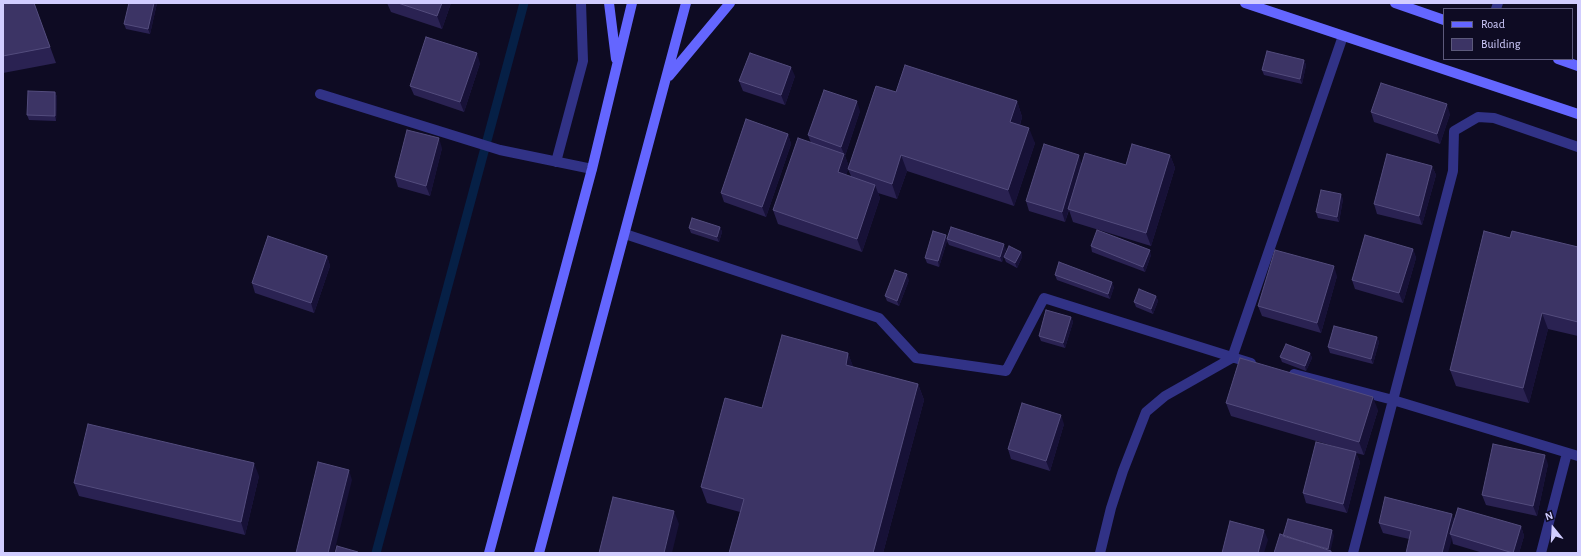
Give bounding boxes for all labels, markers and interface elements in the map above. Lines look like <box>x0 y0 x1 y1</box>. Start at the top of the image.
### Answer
legend <box>1443 8 1573 60</box>
text: Road <box>1481 18 1505 30</box>
text: Building <box>1481 38 1521 50</box>
north arrow <box>1533 508 1573 548</box>
text: N <box>1544 510 1554 523</box>

